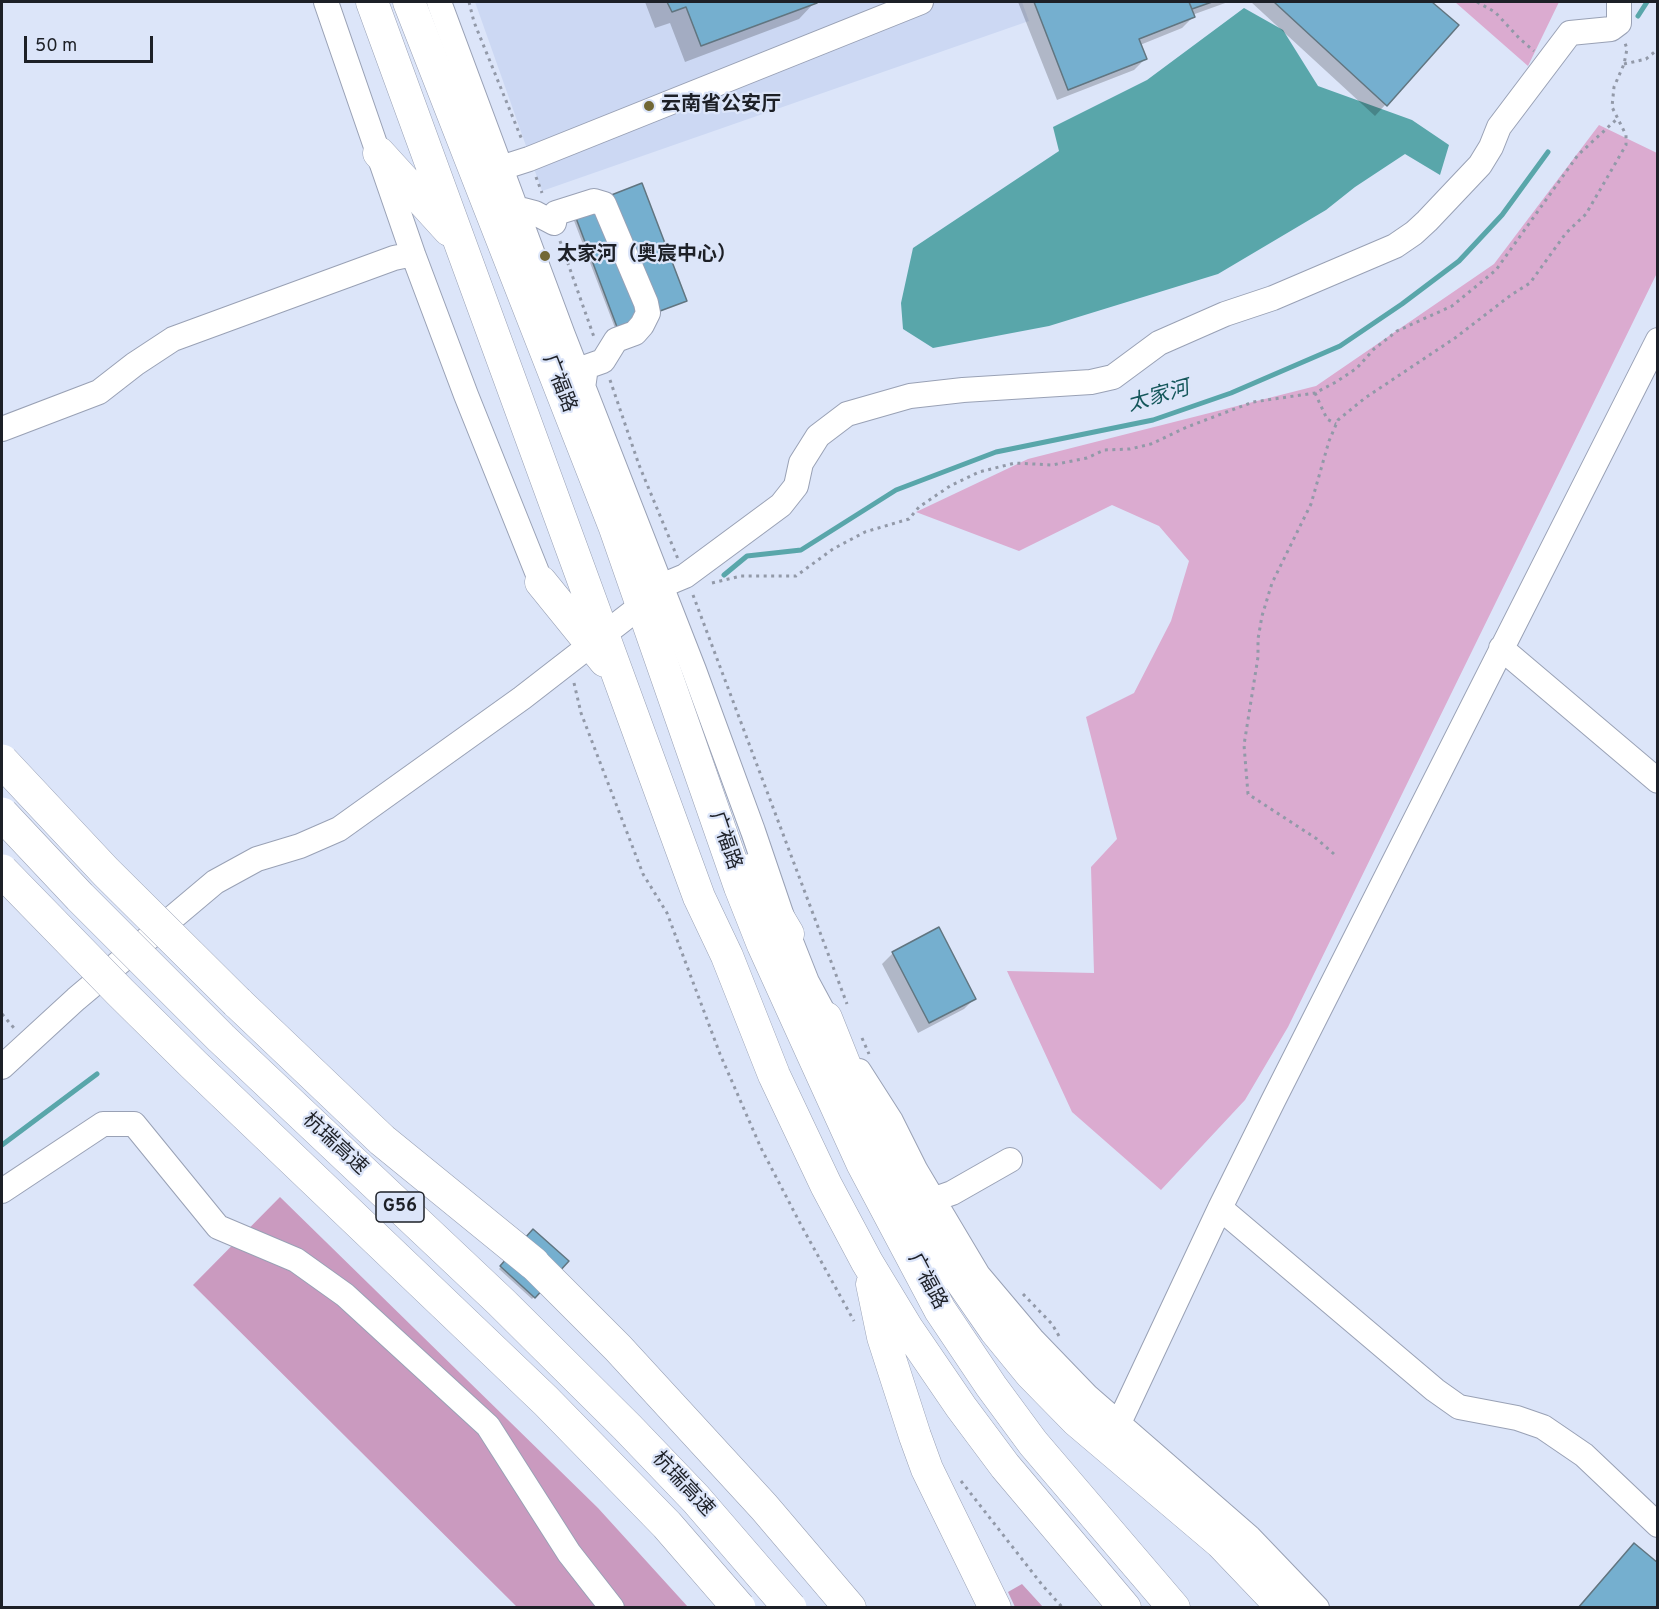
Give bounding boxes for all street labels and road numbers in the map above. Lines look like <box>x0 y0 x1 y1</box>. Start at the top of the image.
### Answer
street label: 广福路 <box>536 352 580 416</box>
street label: 广福路 <box>703 809 745 873</box>
street label: 杭瑞高速 <box>297 1109 371 1181</box>
road number: G56 <box>376 1192 424 1222</box>
street label: 广福路 <box>901 1250 951 1314</box>
street label: 杭瑞高速 <box>646 1448 718 1522</box>

